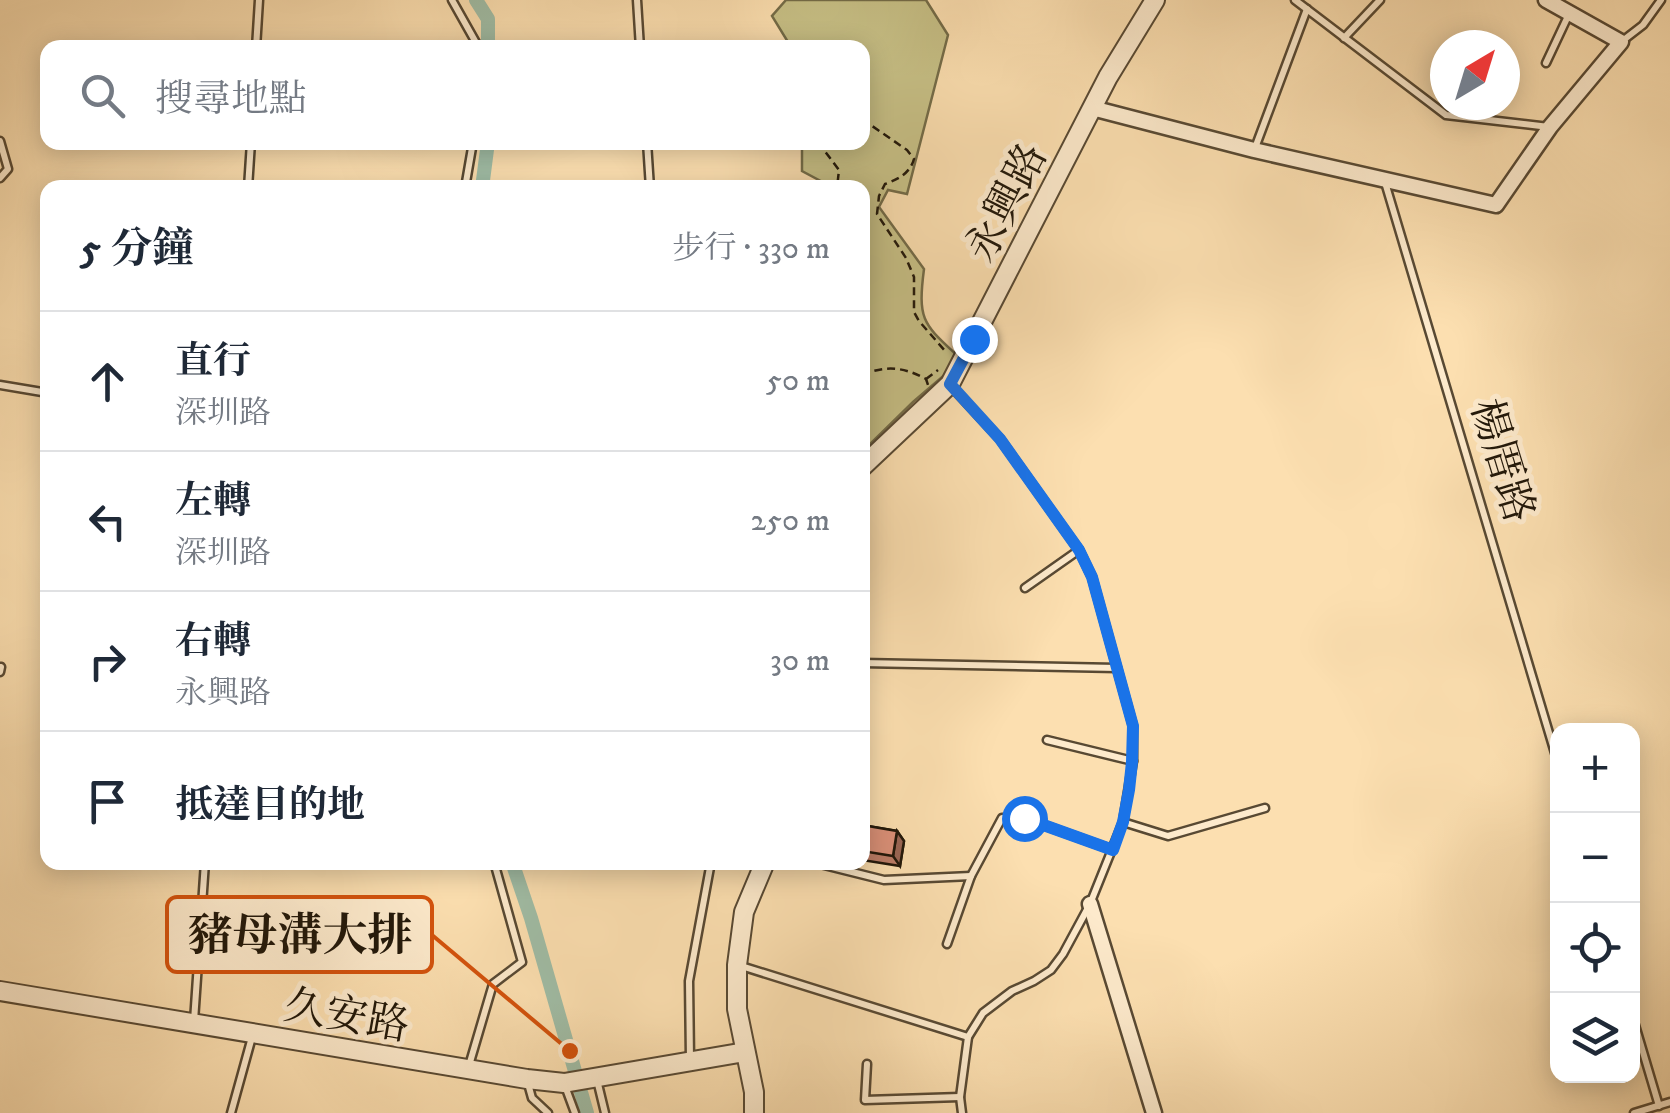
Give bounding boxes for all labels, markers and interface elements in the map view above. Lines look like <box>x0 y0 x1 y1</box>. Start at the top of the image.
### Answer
north arrow <box>1430 30 1520 120</box>
search box <box>40 40 870 150</box>
icon: search <box>75 68 130 123</box>
text: 搜尋地點 <box>155 76 307 124</box>
street label: 永興路 <box>956 135 1059 271</box>
text: 5 分鐘 <box>80 224 194 276</box>
text: 步行 · 330 m <box>673 229 830 269</box>
route end <box>952 317 998 363</box>
text: 直行 <box>175 338 251 386</box>
icon: ahead <box>80 354 135 409</box>
text: 50 m <box>766 361 830 401</box>
street label: 楊厝路 <box>1458 393 1544 529</box>
text: 深圳路 <box>175 394 271 434</box>
text: 左轉 <box>175 478 251 526</box>
icon: left <box>80 494 135 549</box>
text: 250 m <box>750 501 830 541</box>
text: 深圳路 <box>175 534 271 574</box>
text: 右轉 <box>175 618 251 666</box>
icon: right <box>80 634 135 689</box>
text: 30 m <box>770 641 830 681</box>
text: 永興路 <box>175 674 271 714</box>
map controls <box>1550 723 1640 1083</box>
button: + <box>1550 723 1640 813</box>
icon: arrive <box>80 774 135 829</box>
text: 抵達目的地 <box>175 782 365 830</box>
route start <box>1002 796 1048 842</box>
button: − <box>1550 813 1640 903</box>
callout: 豬母溝大排 <box>167 897 432 972</box>
button: locate <box>1550 903 1640 993</box>
text: 豬母溝大排 <box>187 909 413 965</box>
street label: 久安路 <box>280 980 413 1054</box>
button: layers <box>1550 993 1640 1083</box>

